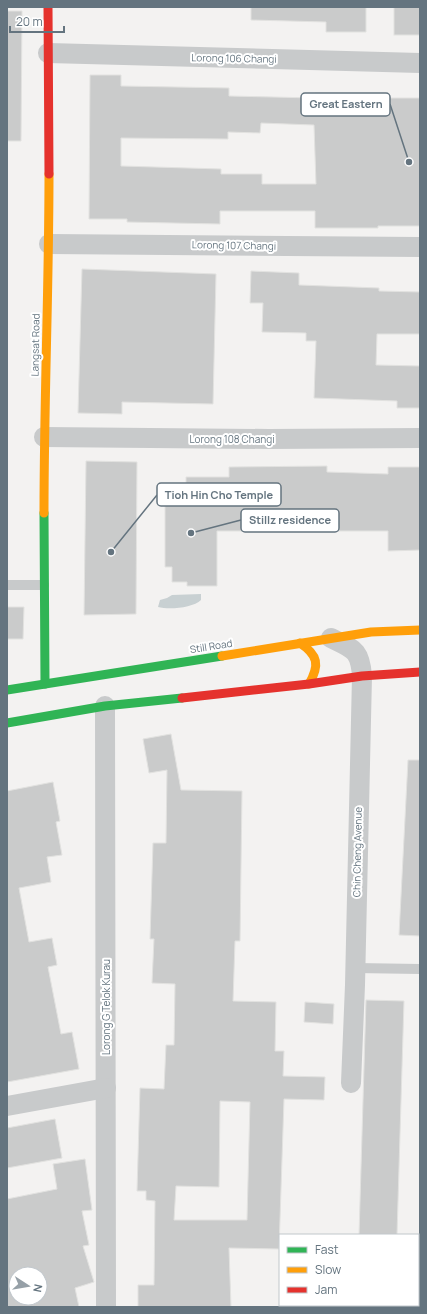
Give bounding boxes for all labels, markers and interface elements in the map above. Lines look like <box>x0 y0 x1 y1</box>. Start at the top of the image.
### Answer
scale bar <box>10 8 64 34</box>
text: 20 m <box>16 13 43 30</box>
street label: Lorong 106 Changi <box>191 50 277 66</box>
callout: Great Eastern <box>301 93 390 116</box>
text: Great Eastern <box>309 96 383 111</box>
street label: Lorong 107 Changi <box>192 237 276 253</box>
street label: Langsat Road <box>27 313 43 377</box>
street label: Lorong 108 Changi <box>190 432 274 446</box>
callout: Tioh Hin Cho Temple <box>157 483 281 506</box>
text: Tioh Hin Cho Temple <box>165 487 274 502</box>
callout: Stillz residence <box>241 509 339 532</box>
text: Stillz residence <box>249 512 331 527</box>
street label: Still Road <box>189 636 233 656</box>
street label: Chin Cheng Avenue <box>349 807 365 897</box>
street label: Lorong G Telok Kurau <box>99 959 113 1055</box>
legend <box>279 1234 419 1306</box>
text: Fast <box>315 1241 339 1258</box>
text: Slow <box>315 1261 341 1278</box>
north arrow <box>8 1266 48 1306</box>
text: Jam <box>315 1281 337 1298</box>
text: N <box>30 1283 46 1294</box>

